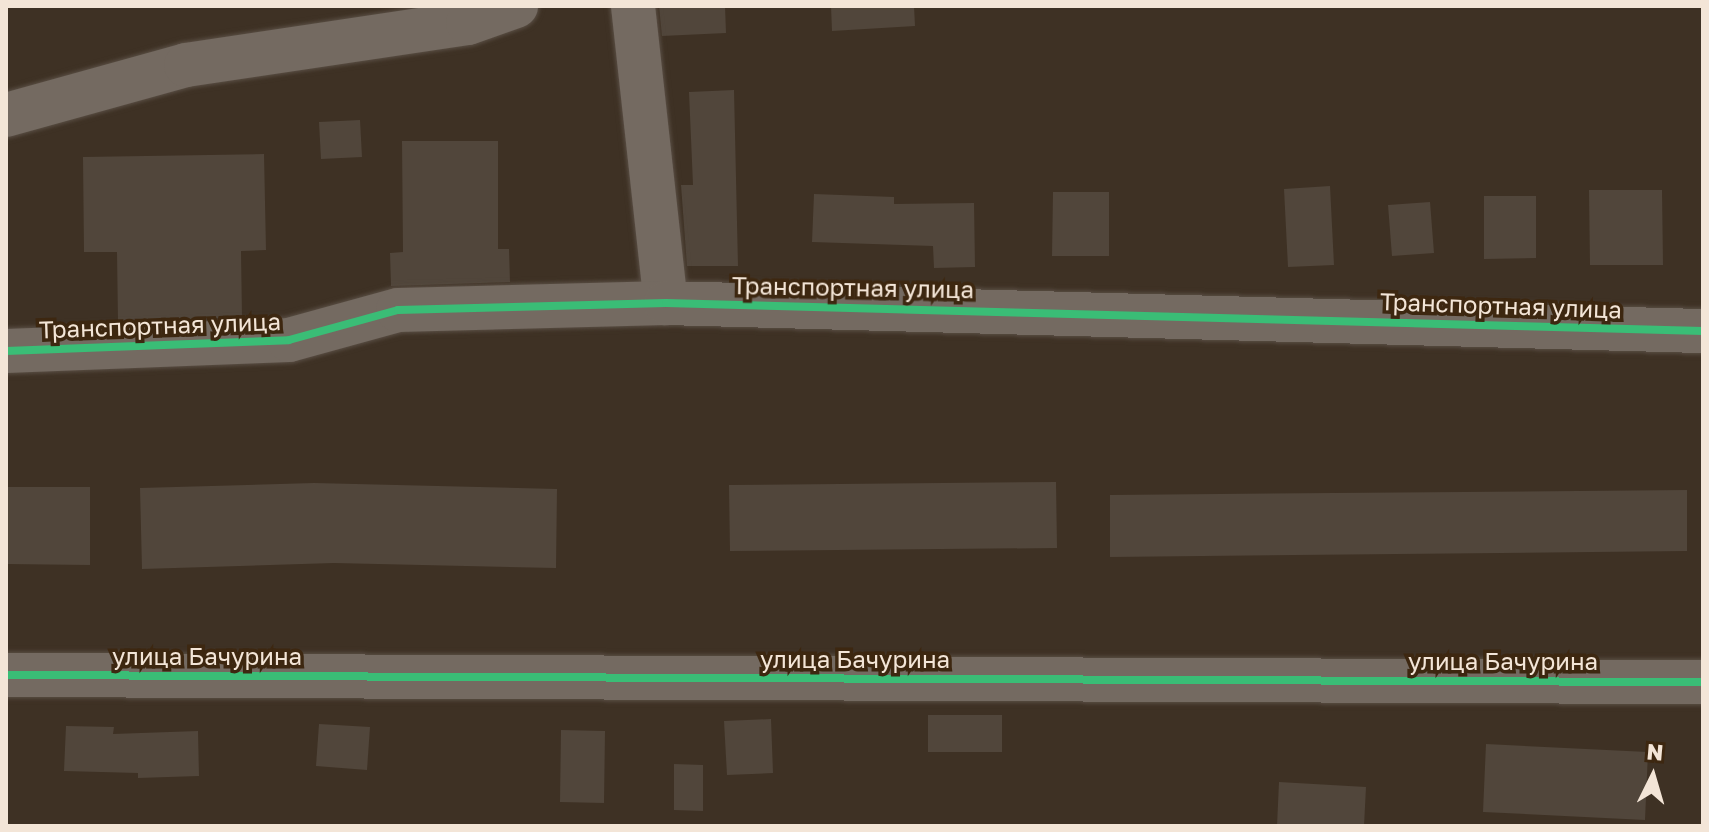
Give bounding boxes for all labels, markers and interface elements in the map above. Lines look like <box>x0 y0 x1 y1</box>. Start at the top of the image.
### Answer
street label: Транспортная улица <box>732 270 974 304</box>
street label: Транспортная улица <box>1380 286 1622 324</box>
street label: Транспортная улица <box>39 306 281 344</box>
street label: улица Бачурина <box>112 642 302 670</box>
street label: улица Бачурина <box>760 645 950 673</box>
street label: улица Бачурина <box>1408 647 1598 675</box>
north arrow <box>1613 736 1693 816</box>
text: N <box>1646 737 1665 766</box>

